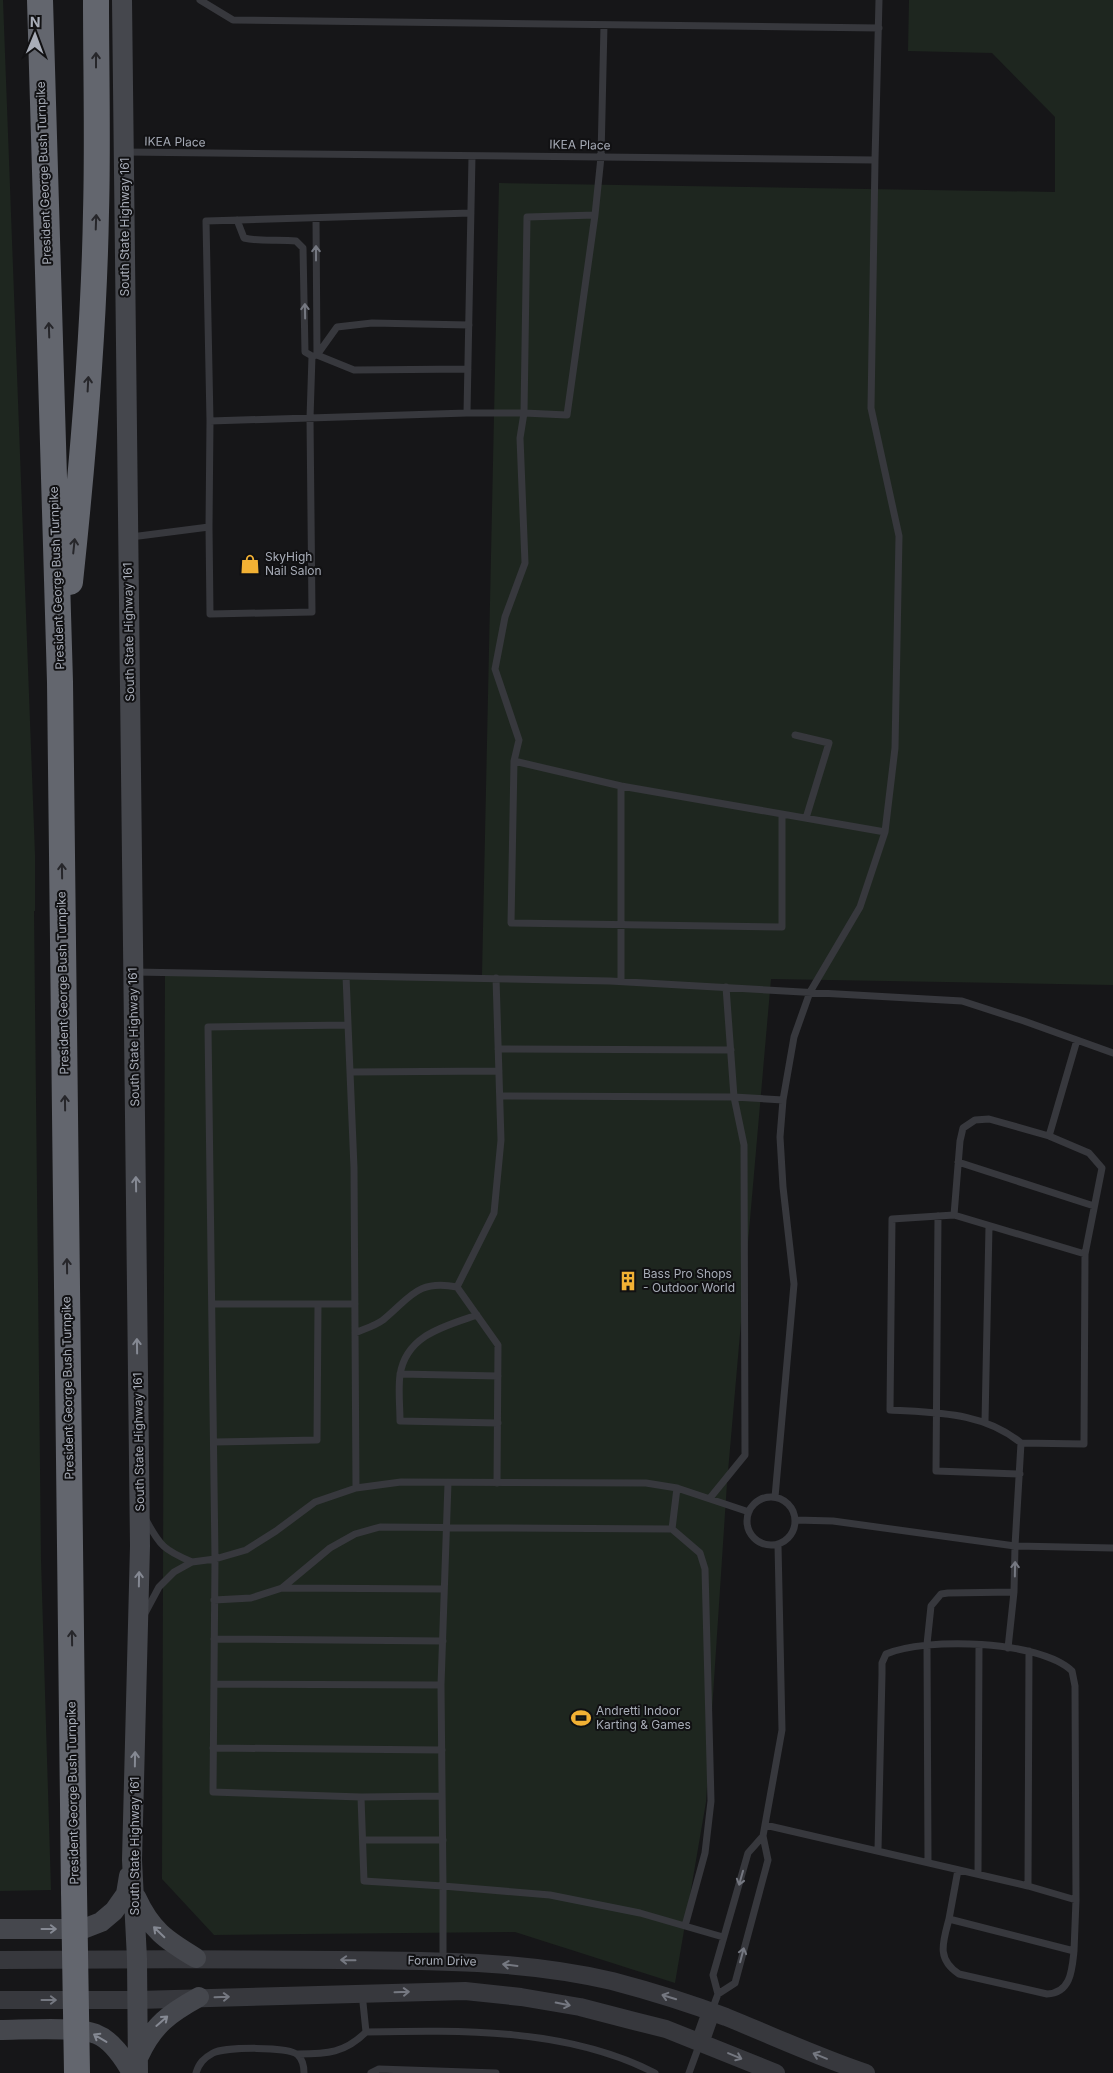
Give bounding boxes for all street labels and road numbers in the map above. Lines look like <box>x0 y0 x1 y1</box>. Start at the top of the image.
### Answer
street label: President George Bush Turnpike <box>33 81 54 265</box>
street label: IKEA Place <box>144 133 206 150</box>
street label: IKEA Place <box>549 136 611 153</box>
street label: South State Highway 161 <box>117 158 132 296</box>
street label: President George Bush Turnpike <box>46 486 67 670</box>
street label: South State Highway 161 <box>120 562 137 702</box>
street label: President George Bush Turnpike <box>53 891 72 1075</box>
street label: South State Highway 161 <box>125 967 142 1107</box>
street label: President George Bush Turnpike <box>58 1296 77 1480</box>
street label: South State Highway 161 <box>130 1372 147 1512</box>
street label: President George Bush Turnpike <box>63 1701 82 1885</box>
street label: South State Highway 161 <box>127 1777 142 1915</box>
street label: Forum Drive <box>407 1952 477 1969</box>

